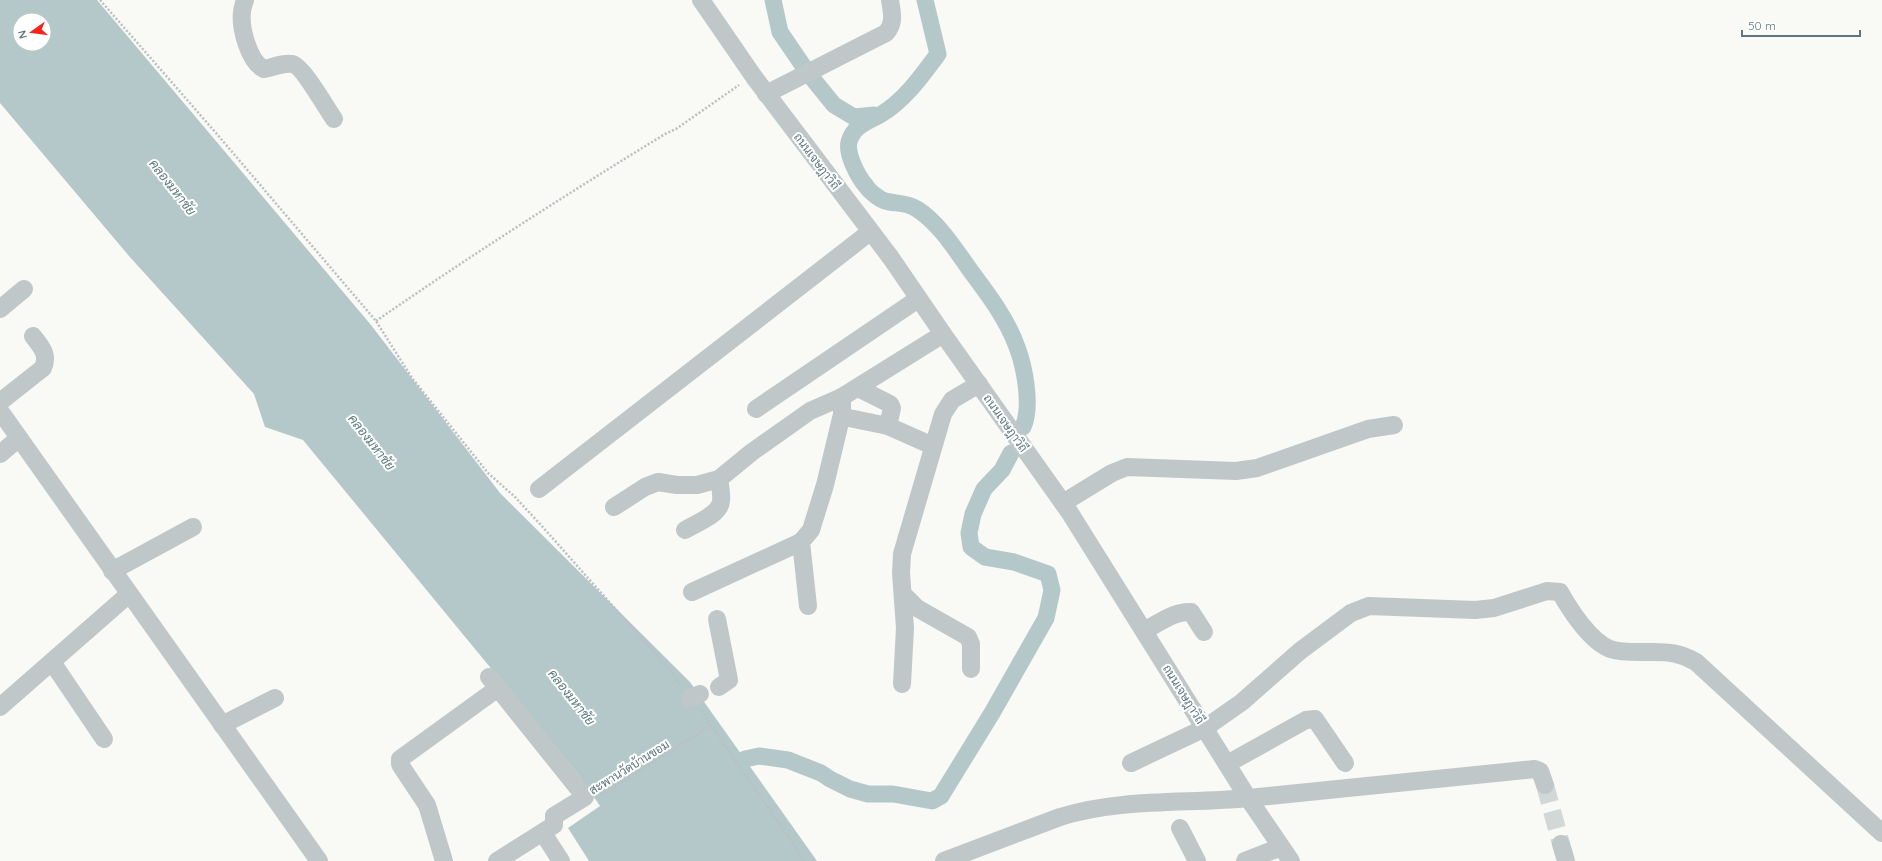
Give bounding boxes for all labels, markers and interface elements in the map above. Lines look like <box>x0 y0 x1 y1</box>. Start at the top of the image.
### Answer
north arrow <box>12 12 52 52</box>
scale bar <box>1742 12 1860 38</box>
text: 50 m <box>1748 18 1776 33</box>
text: N <box>15 29 30 40</box>
street label: ถนนเจษฎาวิถี <box>790 130 843 193</box>
water label: คลองมหาชัย <box>146 156 200 219</box>
street label: ถนนเจษฎาวิถี <box>980 391 1031 455</box>
water label: คลองมหาชัย <box>345 411 399 474</box>
street label: ถนนเจษฎาวิถี <box>1159 662 1208 727</box>
water label: คลองมหาชัย <box>545 666 599 729</box>
street label: สะพานวัดบ้านขอม <box>586 736 672 798</box>

